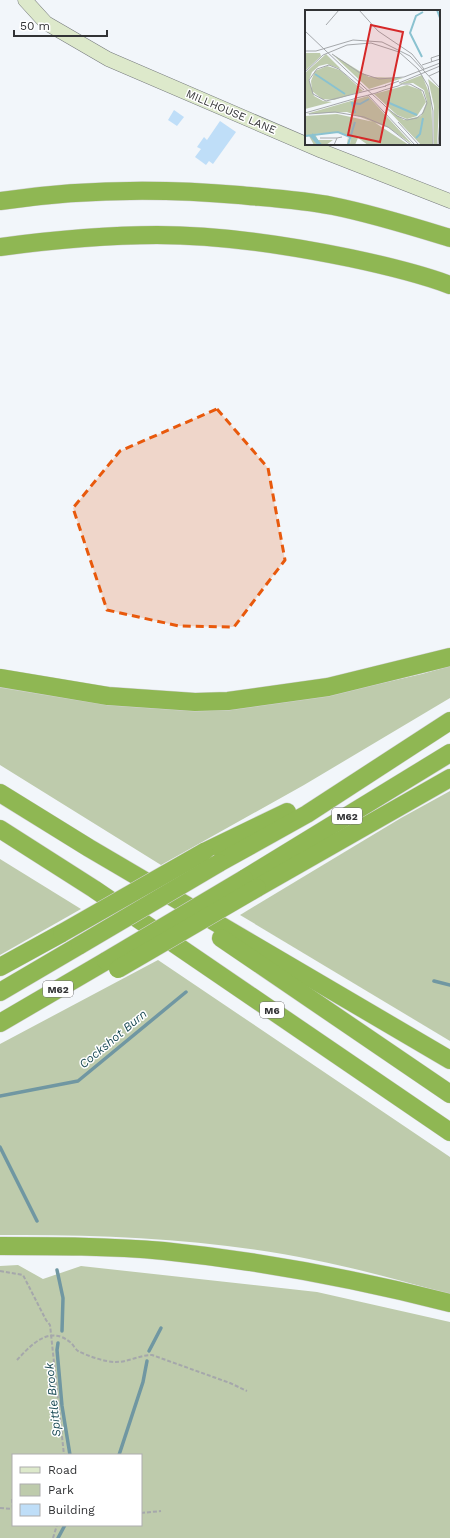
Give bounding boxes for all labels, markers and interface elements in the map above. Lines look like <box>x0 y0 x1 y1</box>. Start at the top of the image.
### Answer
inset map <box>305 10 440 145</box>
scale bar <box>14 12 107 38</box>
text: 50 m <box>20 19 50 33</box>
street label: MILLHOUSE LANE <box>184 87 278 137</box>
road number: M62 <box>332 808 362 824</box>
road number: M62 <box>43 981 73 997</box>
road number: M6 <box>260 1002 284 1018</box>
water label: Cockshot Burn <box>76 1007 150 1071</box>
water label: Spittle Brook <box>42 1362 64 1438</box>
legend <box>12 1454 142 1526</box>
text: Road <box>48 1463 77 1477</box>
text: Park <box>48 1483 74 1497</box>
text: Building <box>48 1503 95 1517</box>

